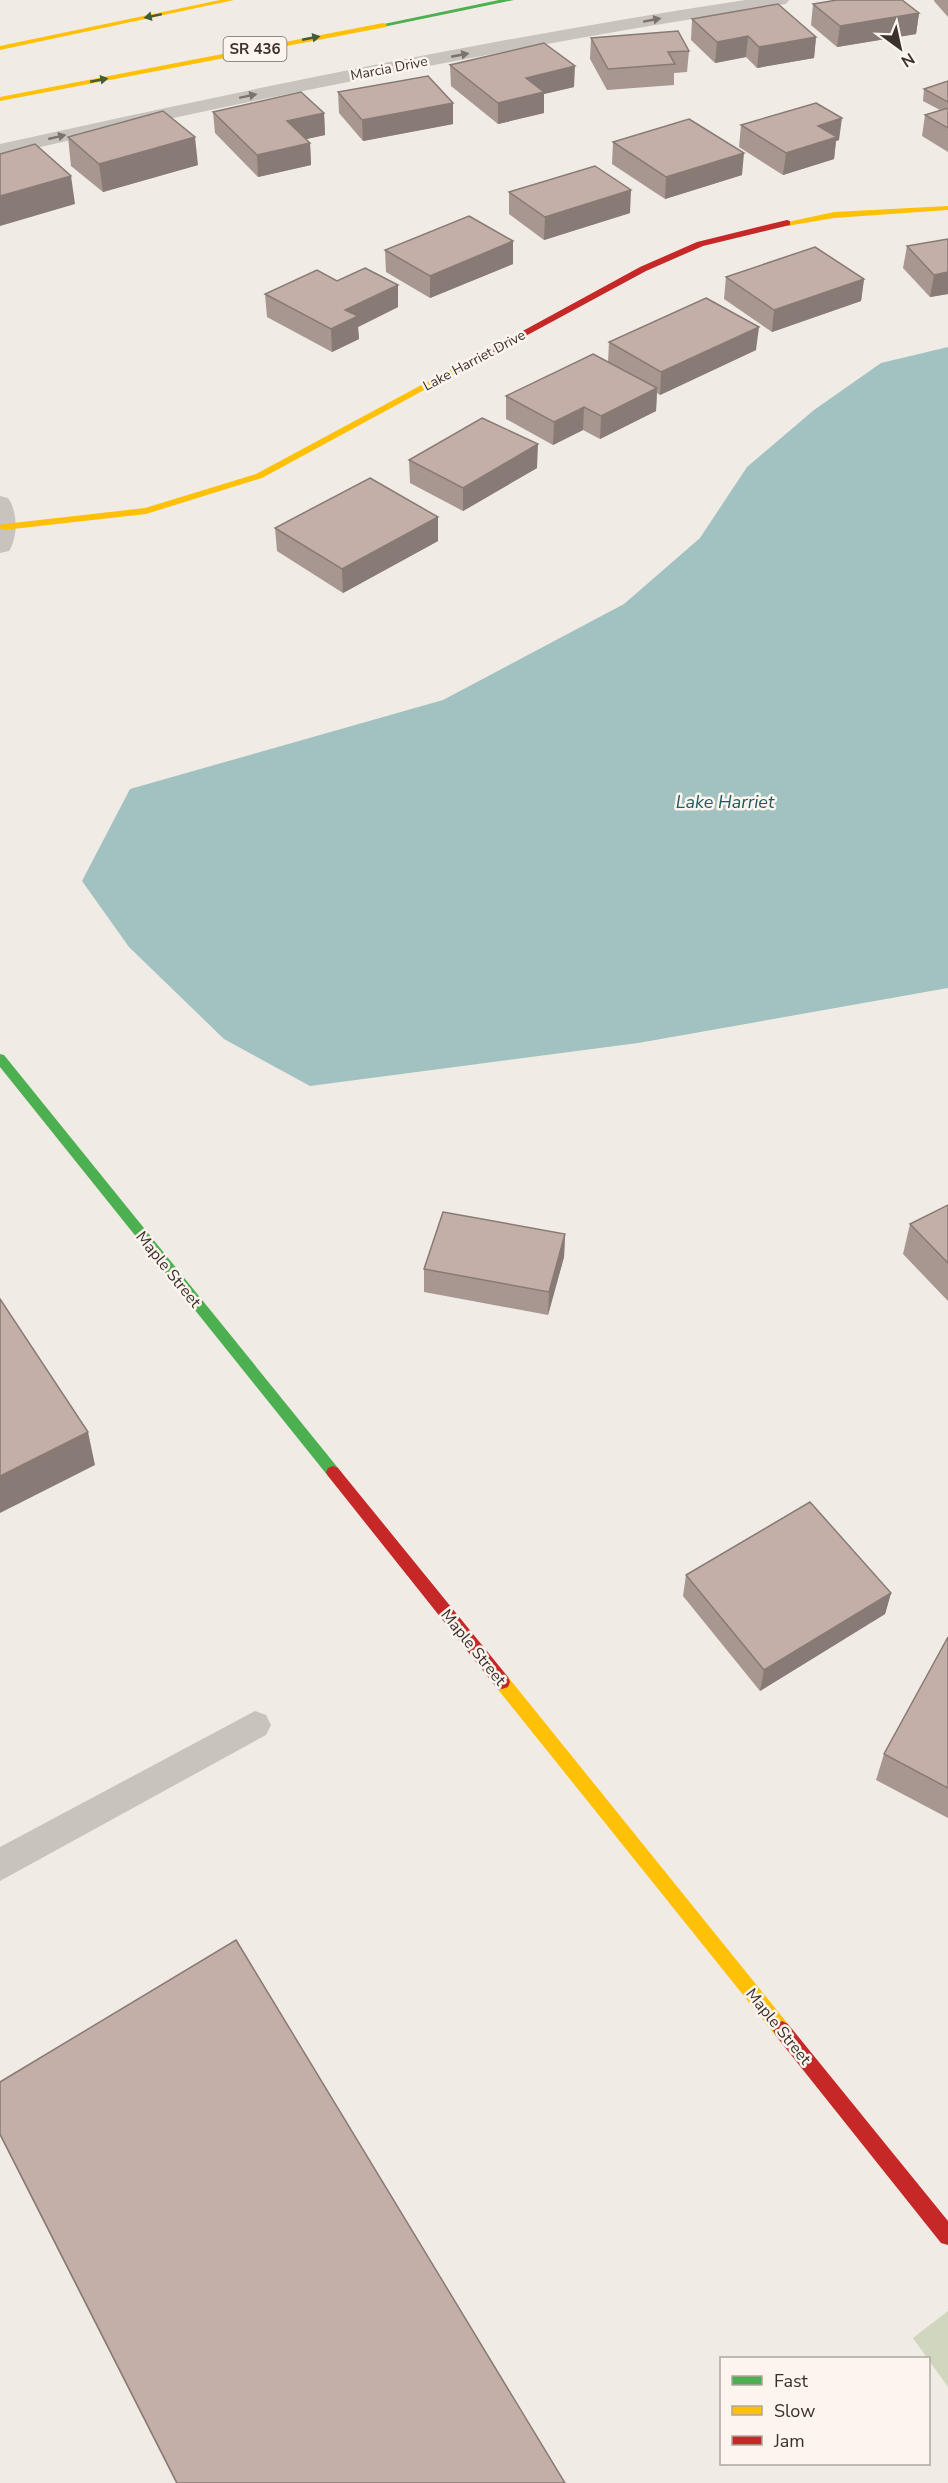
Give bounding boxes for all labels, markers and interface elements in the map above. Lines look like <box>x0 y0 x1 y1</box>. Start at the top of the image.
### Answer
one-way arrow <box>143 12 162 21</box>
one-way arrow <box>642 15 661 24</box>
north arrow <box>870 18 930 78</box>
one-way arrow <box>301 33 320 42</box>
road number: SR 436 <box>224 37 286 61</box>
text: N <box>897 47 919 72</box>
one-way arrow <box>450 50 469 59</box>
street label: Marcia Drive <box>349 52 429 85</box>
one-way arrow <box>89 75 108 84</box>
one-way arrow <box>238 91 257 100</box>
one-way arrow <box>48 132 66 142</box>
street label: Lake Harriet Drive <box>420 325 529 395</box>
water label: Lake Harriet <box>676 790 775 814</box>
street label: Maple Street <box>131 1227 206 1313</box>
street label: Maple Street <box>436 1605 511 1691</box>
street label: Maple Street <box>741 1984 816 2070</box>
legend <box>720 2357 930 2465</box>
text: Fast <box>774 2369 809 2393</box>
text: Slow <box>774 2399 815 2423</box>
text: Jam <box>773 2429 805 2453</box>

